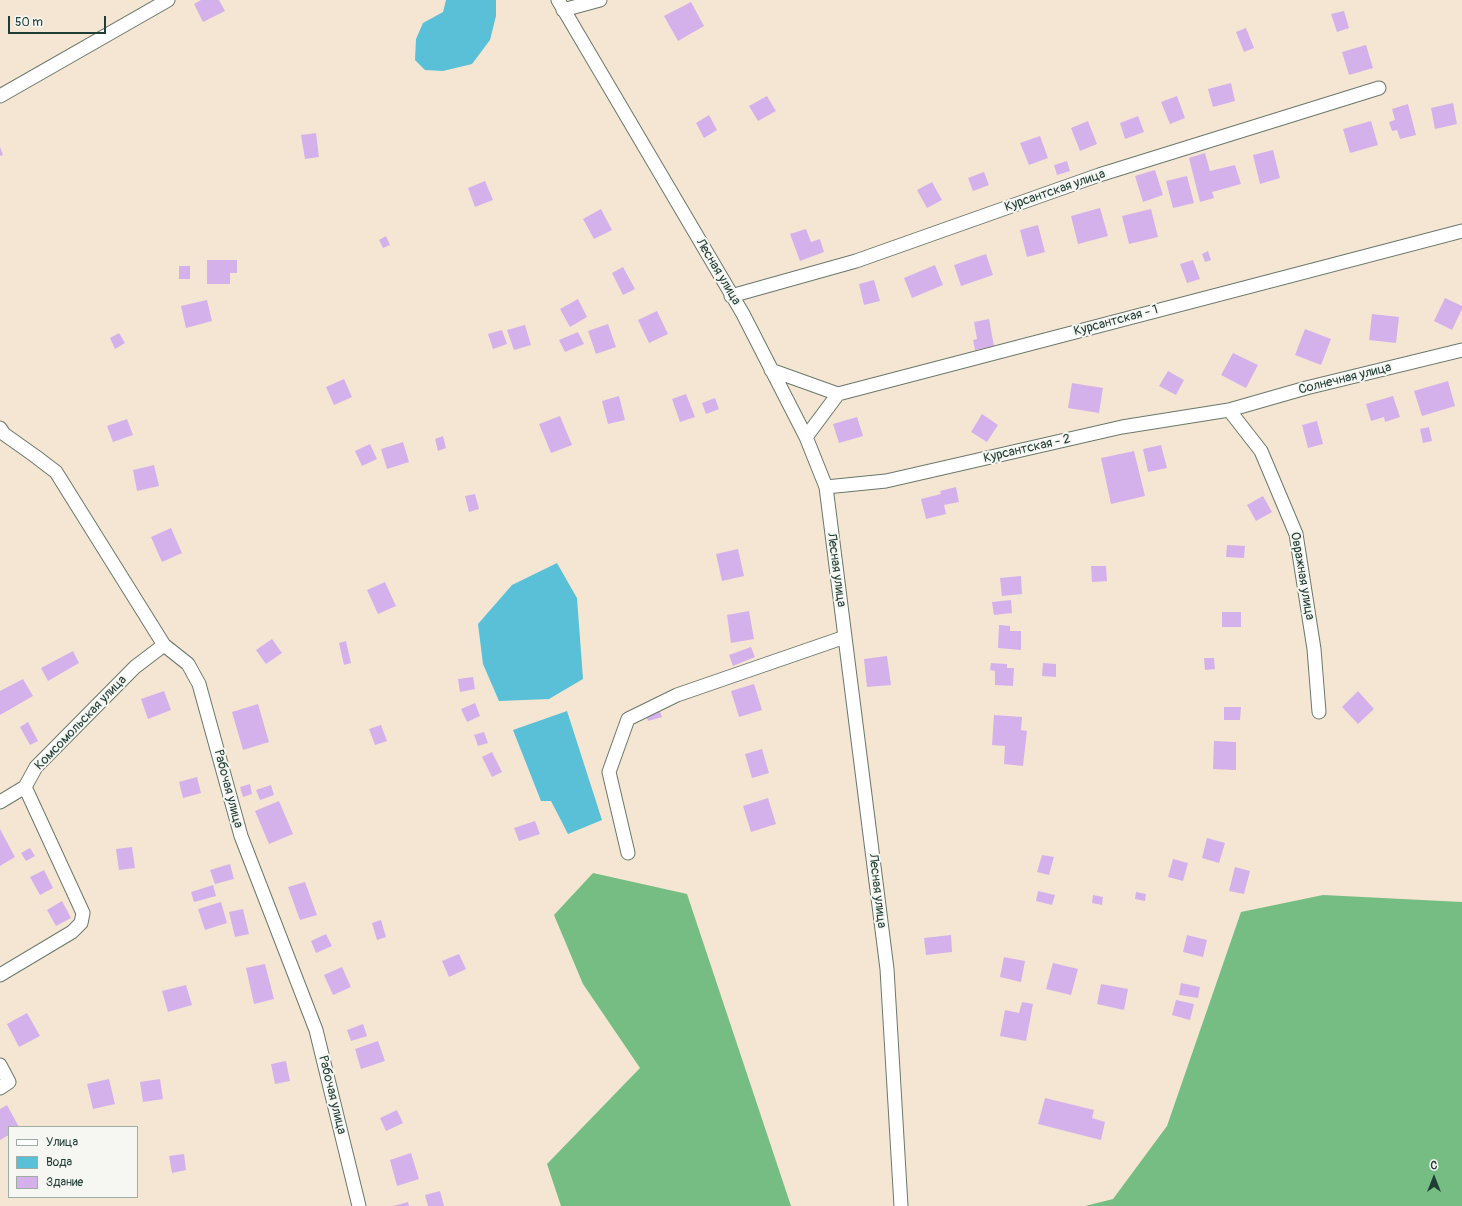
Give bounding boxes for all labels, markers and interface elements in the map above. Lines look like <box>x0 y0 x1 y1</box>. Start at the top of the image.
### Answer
scale bar <box>10 8 108 34</box>
text: 50 m <box>15 15 43 30</box>
street label: Курсантская улица <box>1003 166 1107 216</box>
street label: Лесная улица <box>692 236 744 308</box>
street label: Курсантская - 1 <box>1072 302 1160 340</box>
street label: Солнечная улица <box>1297 360 1393 398</box>
street label: Курсантская - 2 <box>982 431 1072 467</box>
street label: Овражная улица <box>1287 531 1317 621</box>
street label: Лесная улица <box>823 532 849 608</box>
street label: Комсомольская улица <box>32 672 130 774</box>
street label: Рабочая улица <box>210 748 246 830</box>
street label: Лесная улица <box>865 853 889 929</box>
street label: Рабочая улица <box>315 1054 349 1136</box>
legend <box>8 1126 138 1198</box>
text: Улица <box>46 1135 78 1150</box>
text: Вода <box>46 1155 72 1170</box>
north arrow <box>1414 1158 1454 1198</box>
text: С <box>1431 1159 1437 1172</box>
text: Здание <box>46 1175 83 1190</box>

